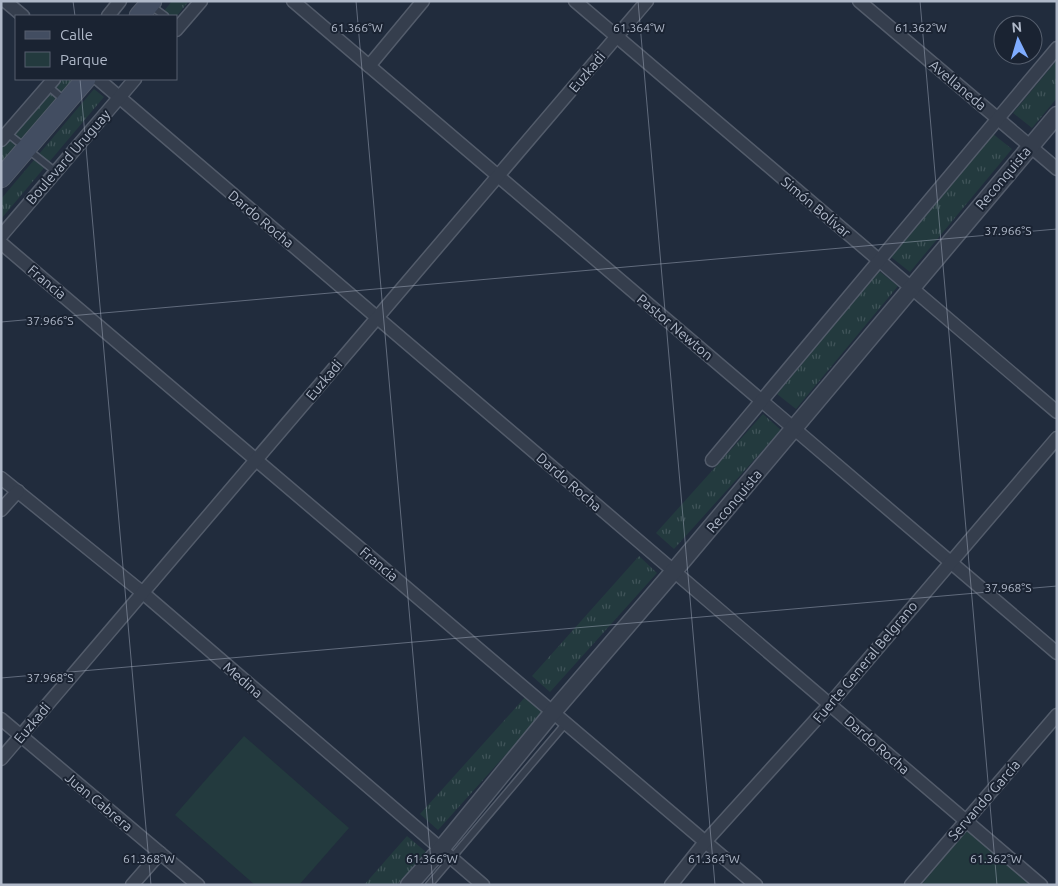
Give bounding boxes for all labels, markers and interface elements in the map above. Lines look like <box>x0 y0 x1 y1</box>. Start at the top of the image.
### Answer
legend <box>15 15 178 80</box>
north arrow <box>993 15 1043 65</box>
text: N <box>1011 19 1023 35</box>
text: 61.366°W <box>331 21 383 34</box>
text: 61.364°W <box>613 21 665 34</box>
text: 61.362°W <box>895 21 947 34</box>
text: Calle <box>60 26 93 43</box>
street label: Euzkadi <box>565 48 609 96</box>
text: Parque <box>60 51 108 68</box>
street label: Avellaneda <box>926 57 990 113</box>
street label: Boulevard Uruguay <box>23 106 114 208</box>
street label: Reconquista <box>972 143 1034 213</box>
street label: Simón Bolívar <box>778 173 854 241</box>
street label: Dardo Rocha <box>225 187 297 251</box>
text: 37.966°S <box>985 224 1031 237</box>
street label: Francia <box>25 261 69 303</box>
street label: Pastor Newton <box>634 291 716 363</box>
text: 37.966°S <box>27 314 73 327</box>
street label: Euzkadi <box>302 356 346 404</box>
street label: Dardo Rocha <box>533 450 605 514</box>
street label: Reconquista <box>703 466 765 536</box>
street label: Francia <box>357 543 401 585</box>
text: 37.968°S <box>985 581 1031 594</box>
street label: Fuerte General Belgrano <box>809 598 921 726</box>
street label: Medina <box>220 659 266 701</box>
text: 37.968°S <box>27 671 73 684</box>
street label: Euzkadi <box>10 699 54 747</box>
street label: Dardo Rocha <box>841 713 913 777</box>
street label: Servando García <box>945 757 1023 843</box>
street label: Juan Cabrera <box>62 769 136 835</box>
text: 61.368°W <box>123 852 175 865</box>
text: 61.366°W <box>406 852 458 865</box>
text: 61.364°W <box>688 852 740 865</box>
text: 61.362°W <box>970 852 1022 865</box>

